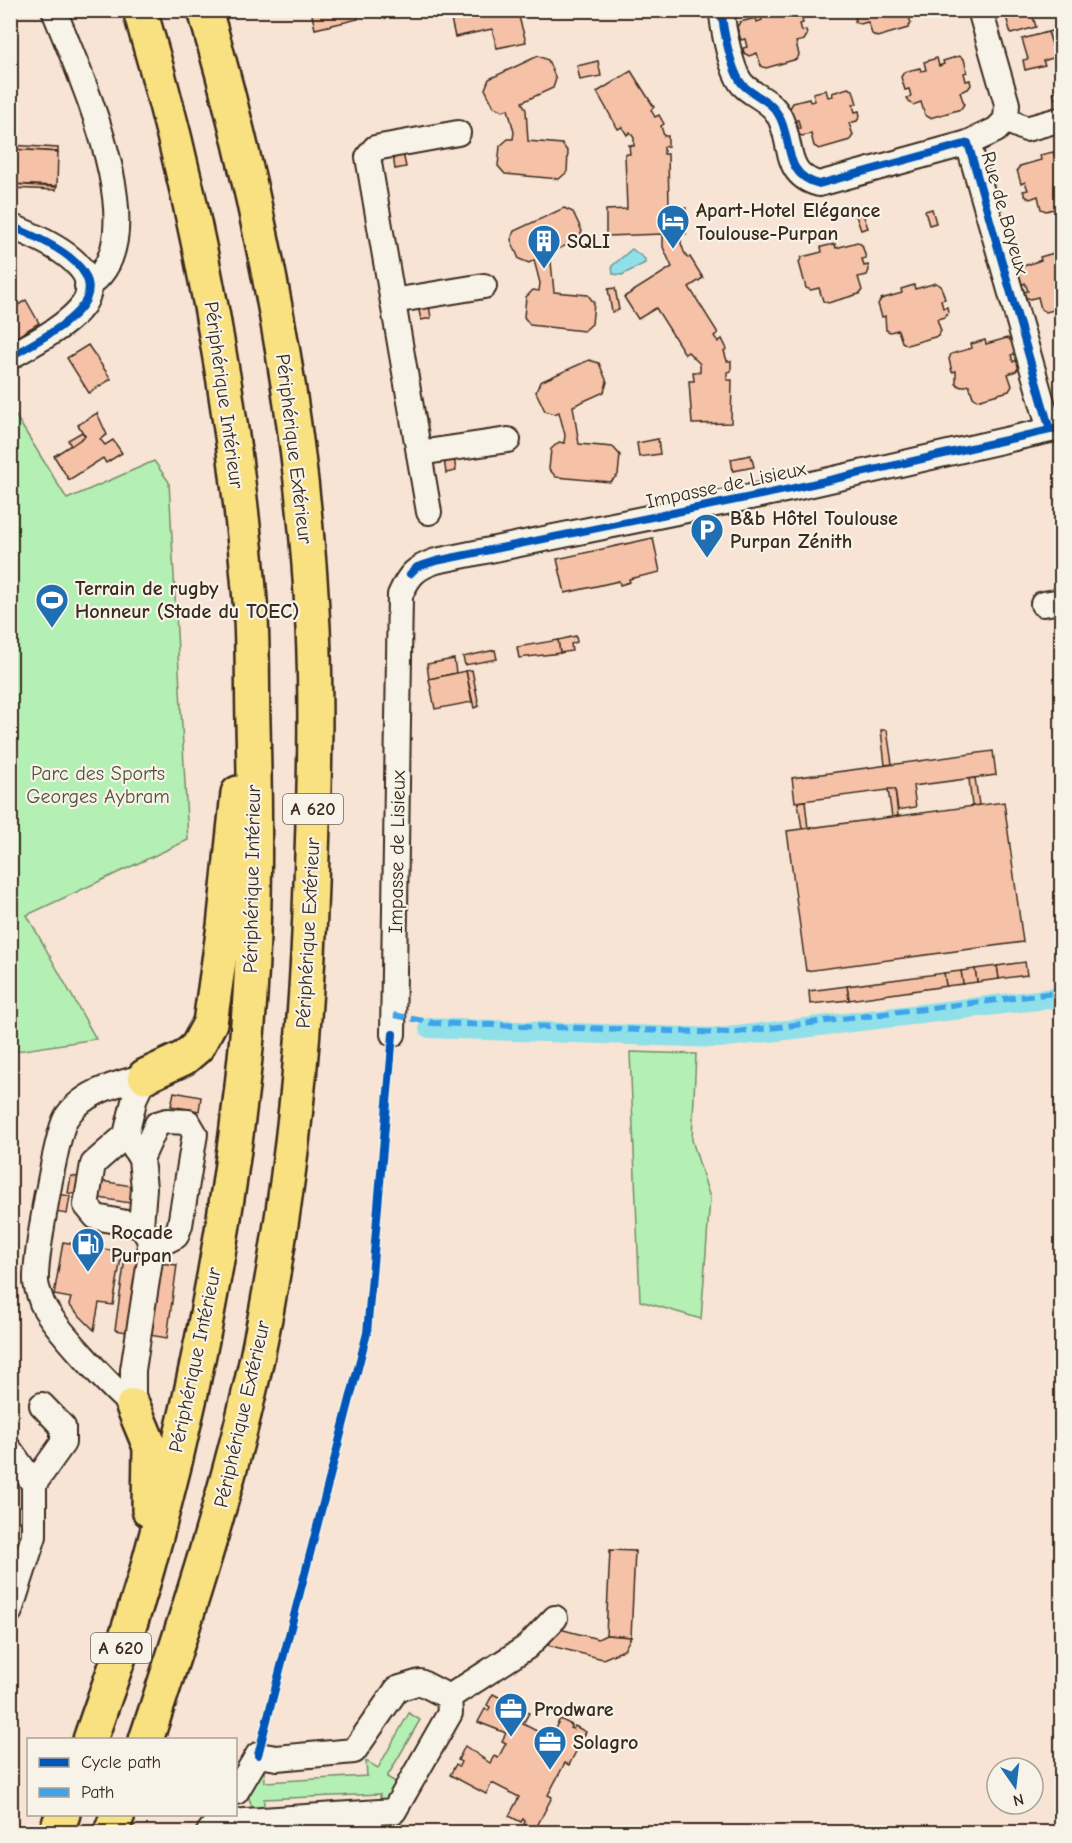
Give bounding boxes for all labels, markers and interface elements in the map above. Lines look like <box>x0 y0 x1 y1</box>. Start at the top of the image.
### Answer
street label: Rue de Bayeux <box>976 149 1034 278</box>
place label: Apart-Hotel Elégance Toulouse-Purpan <box>696 199 880 245</box>
hotel icon: Apart-Hotel Elégance Toulouse-Purpan <box>655 203 691 250</box>
building icon: SQLI <box>526 223 562 270</box>
place label: SQLI <box>567 230 610 253</box>
street label: Périphérique Intérieur <box>199 300 249 490</box>
street label: Périphérique Extérieur <box>271 353 317 545</box>
street label: Impasse de Lisieux <box>644 457 809 513</box>
place label: B&b Hôtel Toulouse Purpan Zénith <box>730 507 898 553</box>
parking icon: B&b Hôtel Toulouse Purpan Zénith <box>689 512 725 559</box>
place label: Terrain de rugby Honneur (Stade du TOEC) <box>75 577 299 623</box>
sports icon: Terrain de rugby Honneur (Stade du TOEC) <box>34 582 70 629</box>
park label: Parc des Sports Georges Aybram <box>26 762 170 808</box>
street label: Impasse de Lisieux <box>384 770 410 934</box>
street label: Périphérique Intérieur <box>239 784 265 974</box>
road number: A 620 <box>283 794 343 824</box>
street label: Périphérique Extérieur <box>292 837 324 1029</box>
place label: Rocade Purpan <box>111 1221 173 1267</box>
fuel station icon: Rocade Purpan <box>70 1226 106 1273</box>
street label: Périphérique Intérieur <box>164 1265 226 1455</box>
street label: Périphérique Extérieur <box>209 1318 275 1510</box>
road number: A 620 <box>91 1633 151 1663</box>
office icon: Prodware <box>493 1691 529 1738</box>
place label: Prodware <box>534 1698 614 1721</box>
office icon: Solagro <box>532 1724 568 1771</box>
place label: Solagro <box>573 1731 638 1754</box>
legend <box>27 1738 237 1816</box>
text: Cycle path <box>81 1752 161 1773</box>
north arrow <box>985 1756 1045 1816</box>
text: Path <box>81 1782 114 1803</box>
text: N <box>1011 1790 1026 1810</box>

